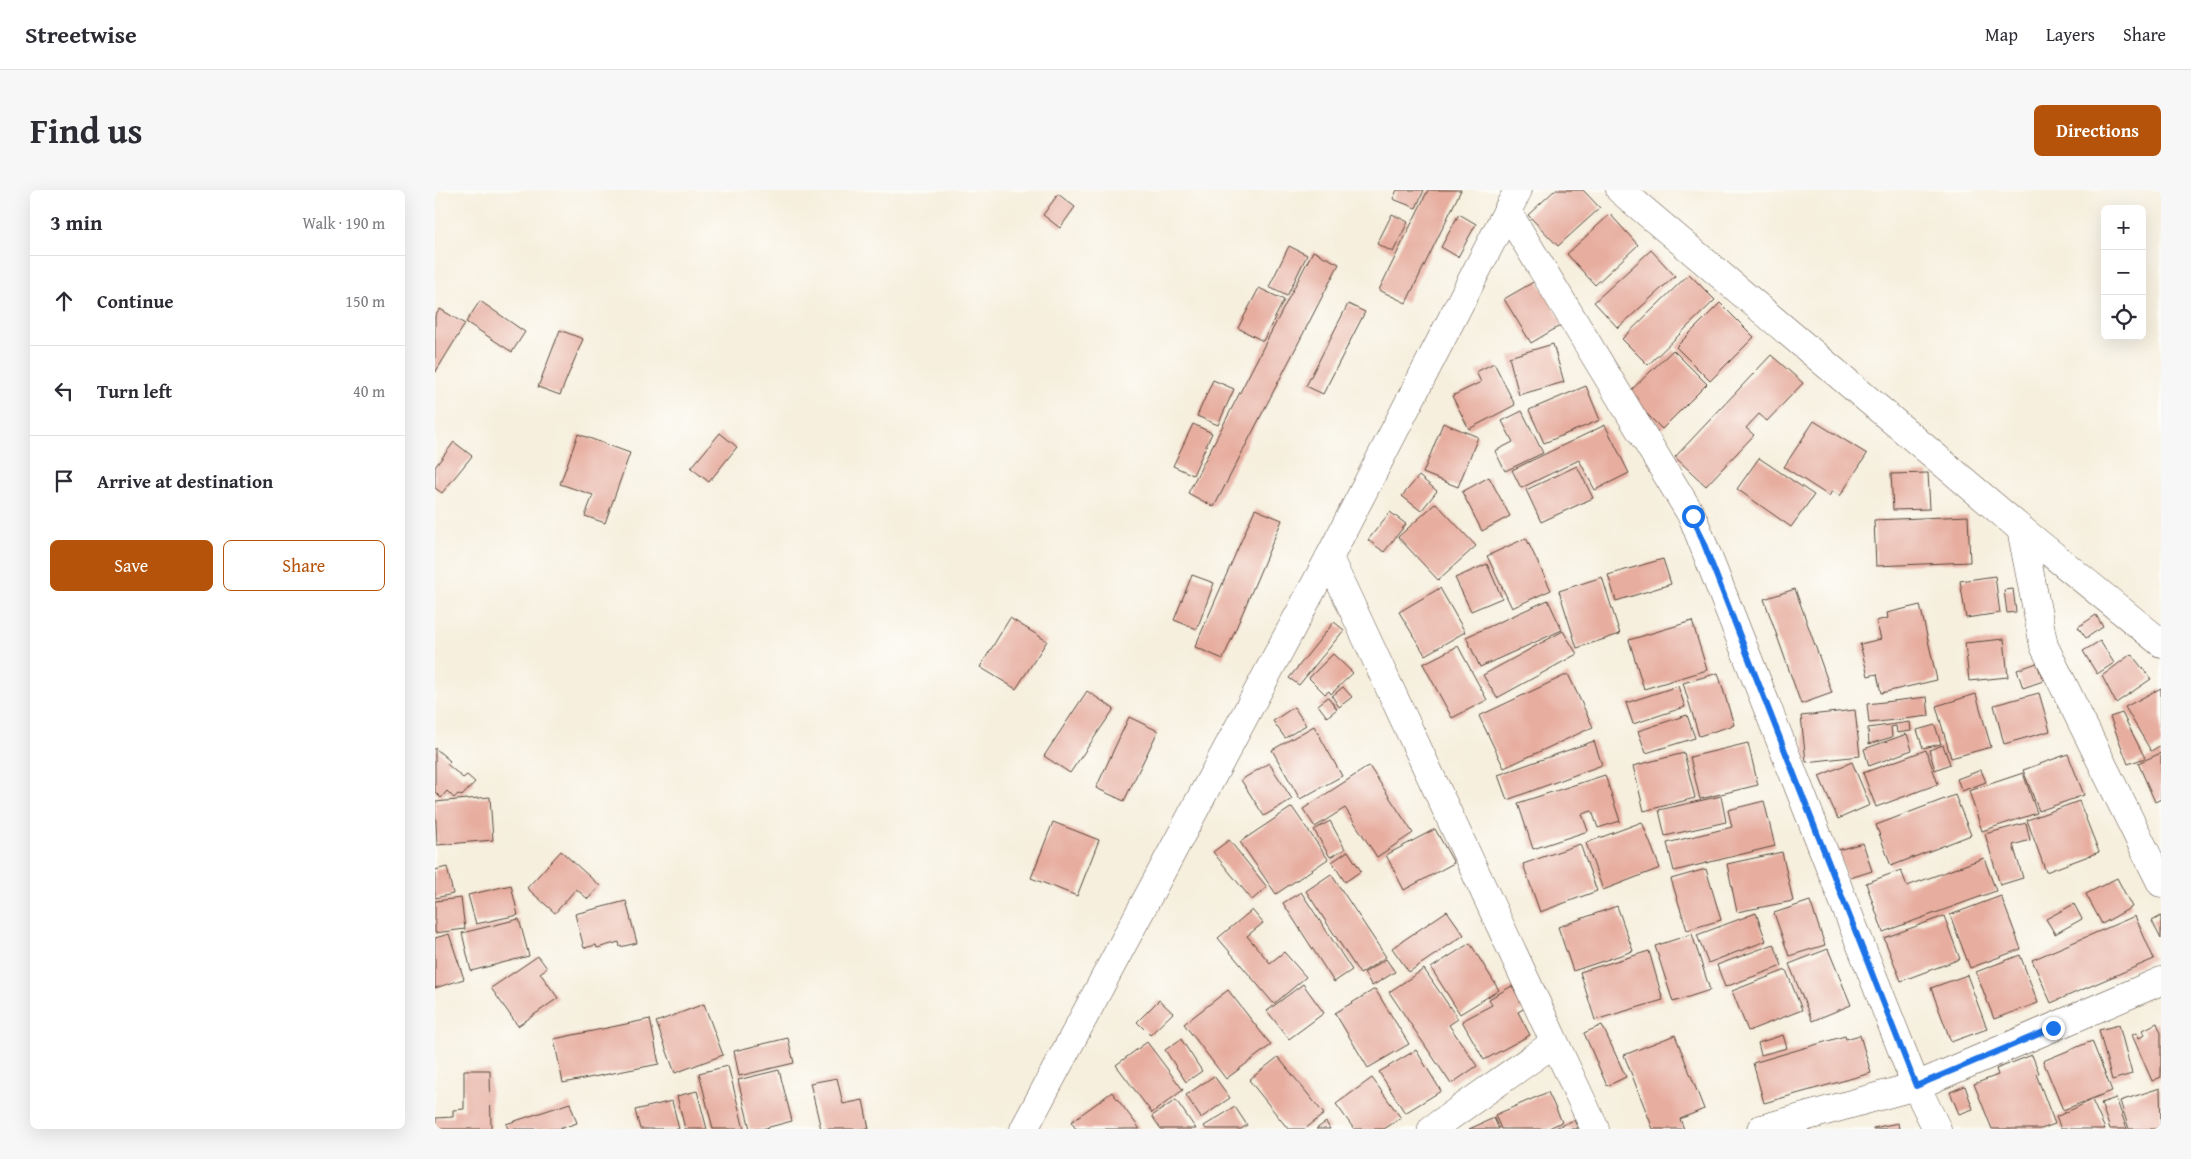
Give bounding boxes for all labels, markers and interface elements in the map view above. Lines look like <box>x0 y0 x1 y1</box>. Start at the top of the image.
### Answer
text: Streetwise <box>25 17 137 52</box>
text: Map <box>1985 21 2018 48</box>
text: Layers <box>2046 21 2095 48</box>
text: Share <box>2123 21 2166 48</box>
text: Find us <box>30 105 143 156</box>
button: Directions <box>2034 105 2161 156</box>
map controls <box>2101 205 2146 340</box>
button: + <box>2101 205 2146 250</box>
text: 3 min <box>50 207 102 238</box>
text: Walk · 190 m <box>302 211 385 235</box>
button: − <box>2101 250 2146 295</box>
icon: ahead <box>50 287 78 315</box>
text: Continue <box>97 287 174 315</box>
text: 150 m <box>345 289 385 313</box>
button: locate <box>2101 295 2146 340</box>
icon: left <box>50 377 78 405</box>
text: Turn left <box>97 377 172 405</box>
text: 40 m <box>353 379 385 403</box>
icon: arrive <box>50 467 78 495</box>
text: Arrive at destination <box>97 467 273 495</box>
route start <box>1682 505 1705 528</box>
button: Save <box>50 540 213 591</box>
button: Share <box>223 540 385 591</box>
route end <box>2042 1017 2065 1040</box>

